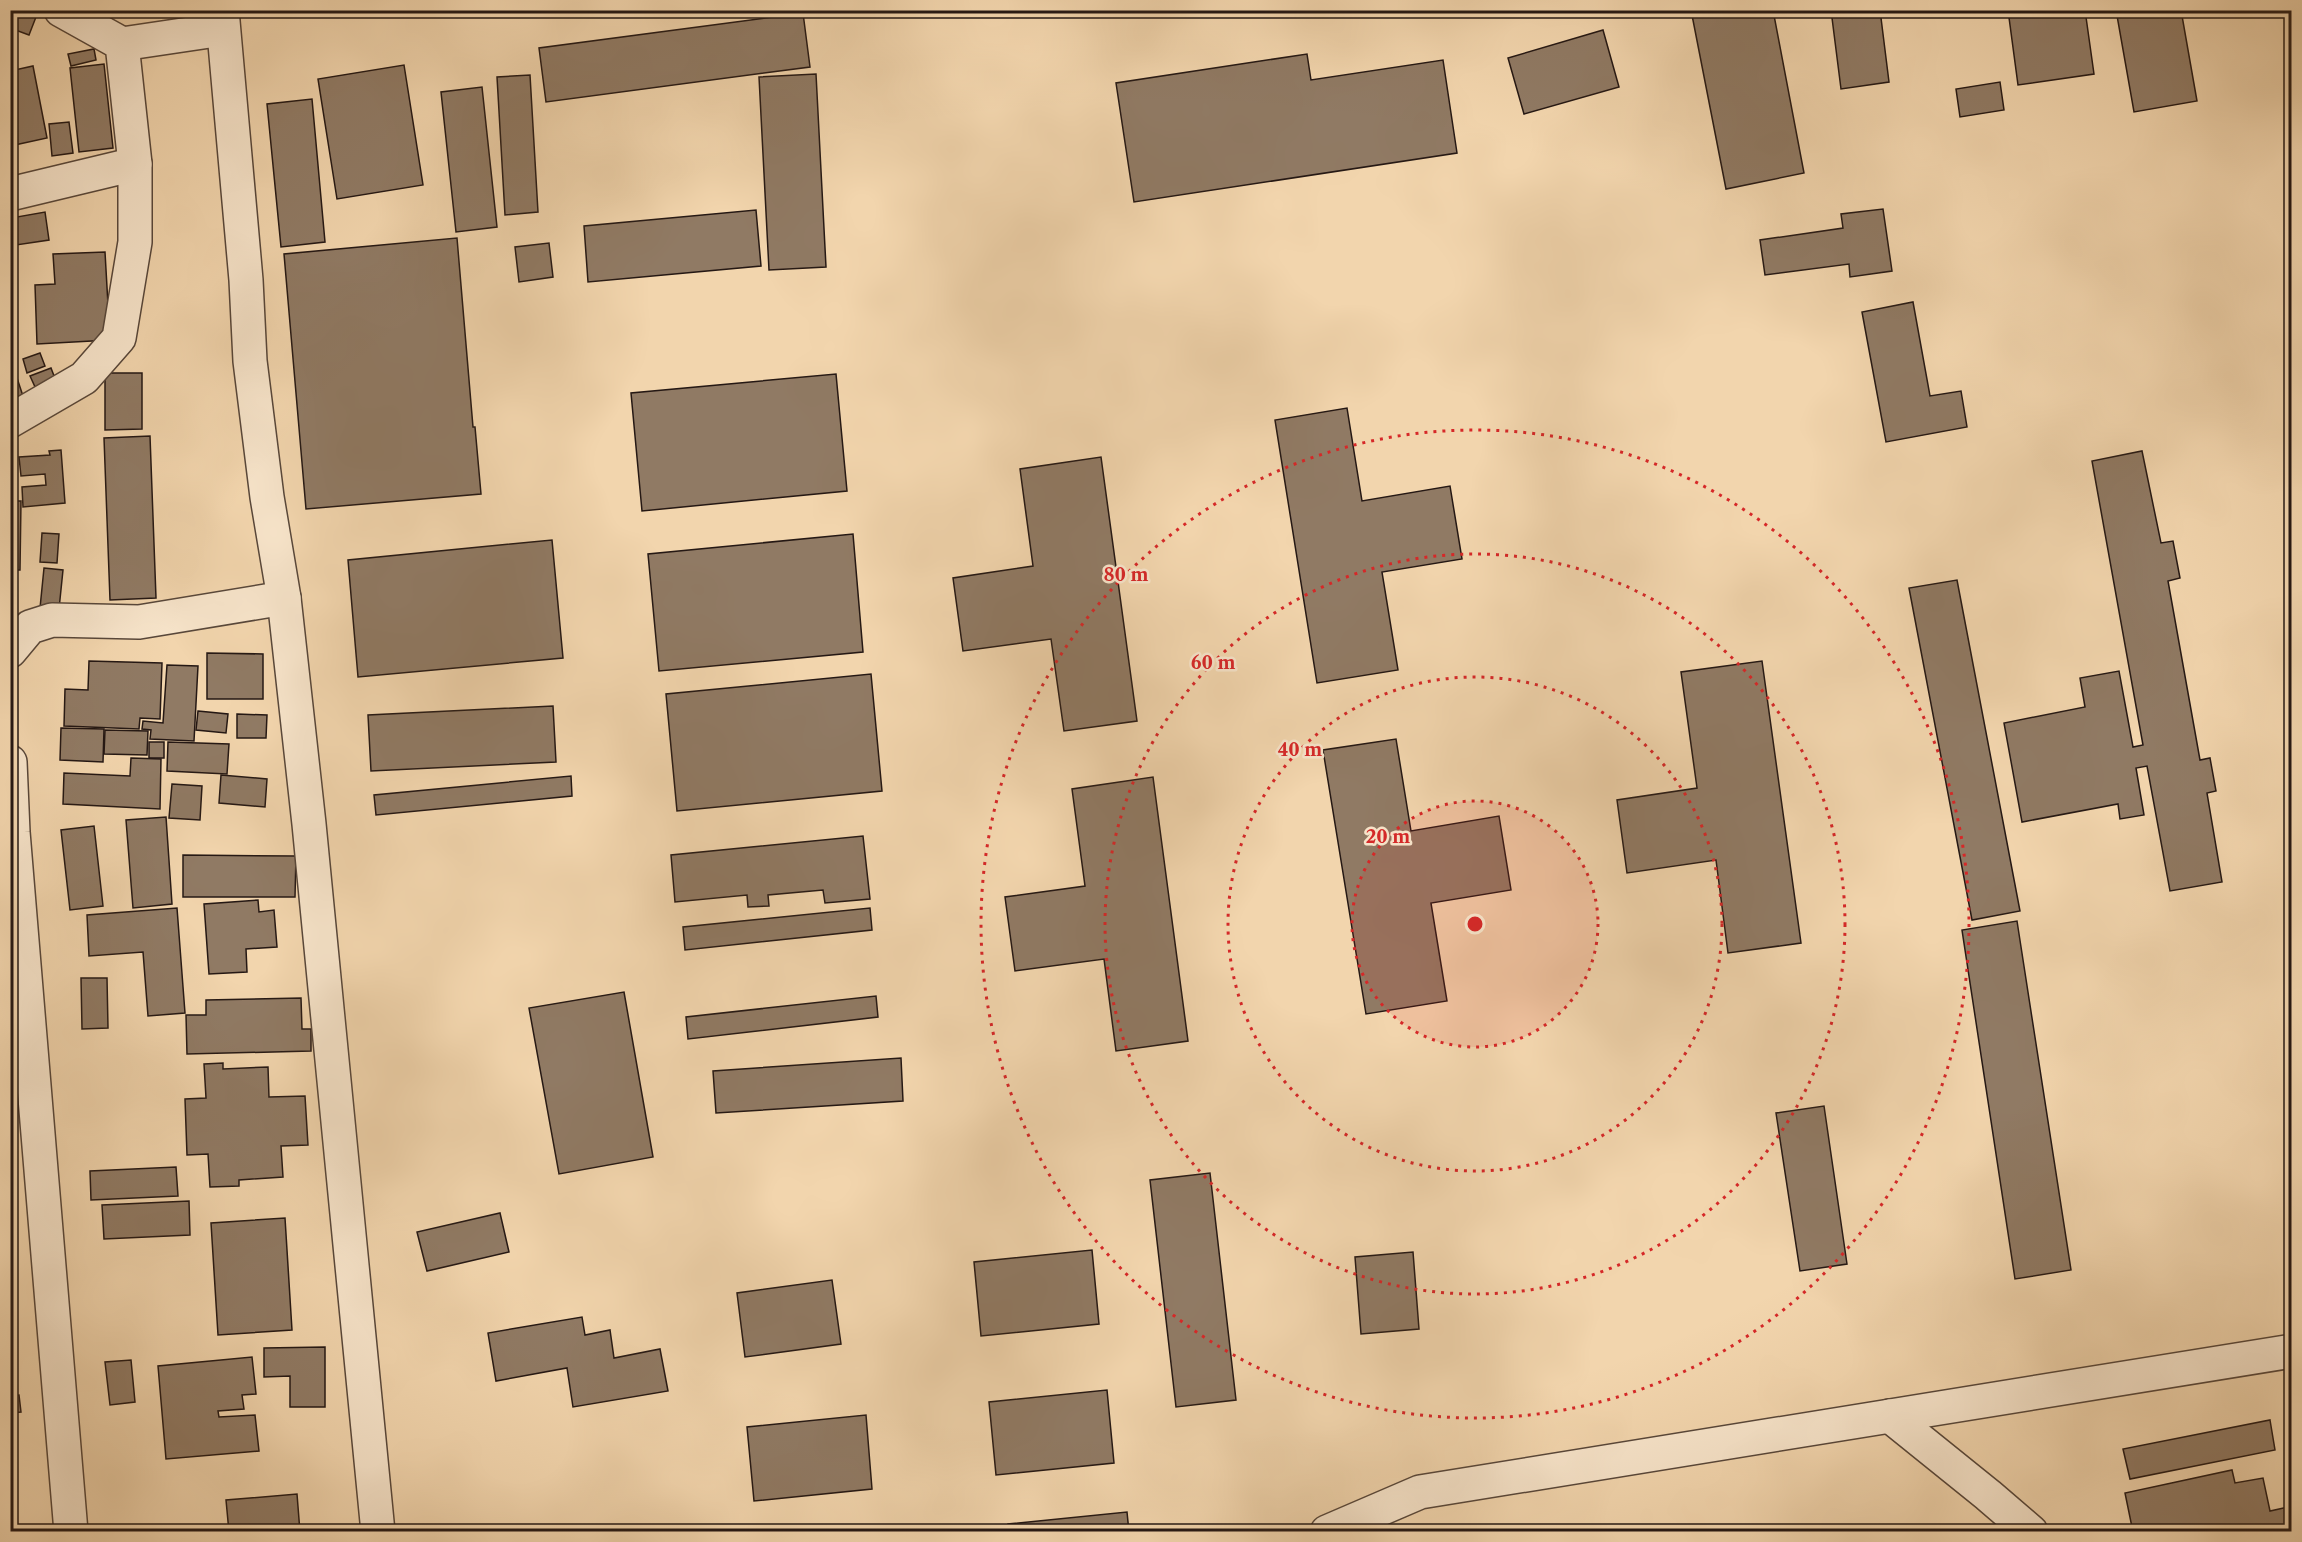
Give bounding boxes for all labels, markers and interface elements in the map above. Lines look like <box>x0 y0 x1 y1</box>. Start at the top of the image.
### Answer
text: 80 m <box>1103 564 1149 586</box>
text: 60 m <box>1191 652 1235 674</box>
text: 40 m <box>1278 739 1322 761</box>
text: 20 m <box>1366 826 1410 848</box>
centre of rings <box>1465 914 1485 934</box>

